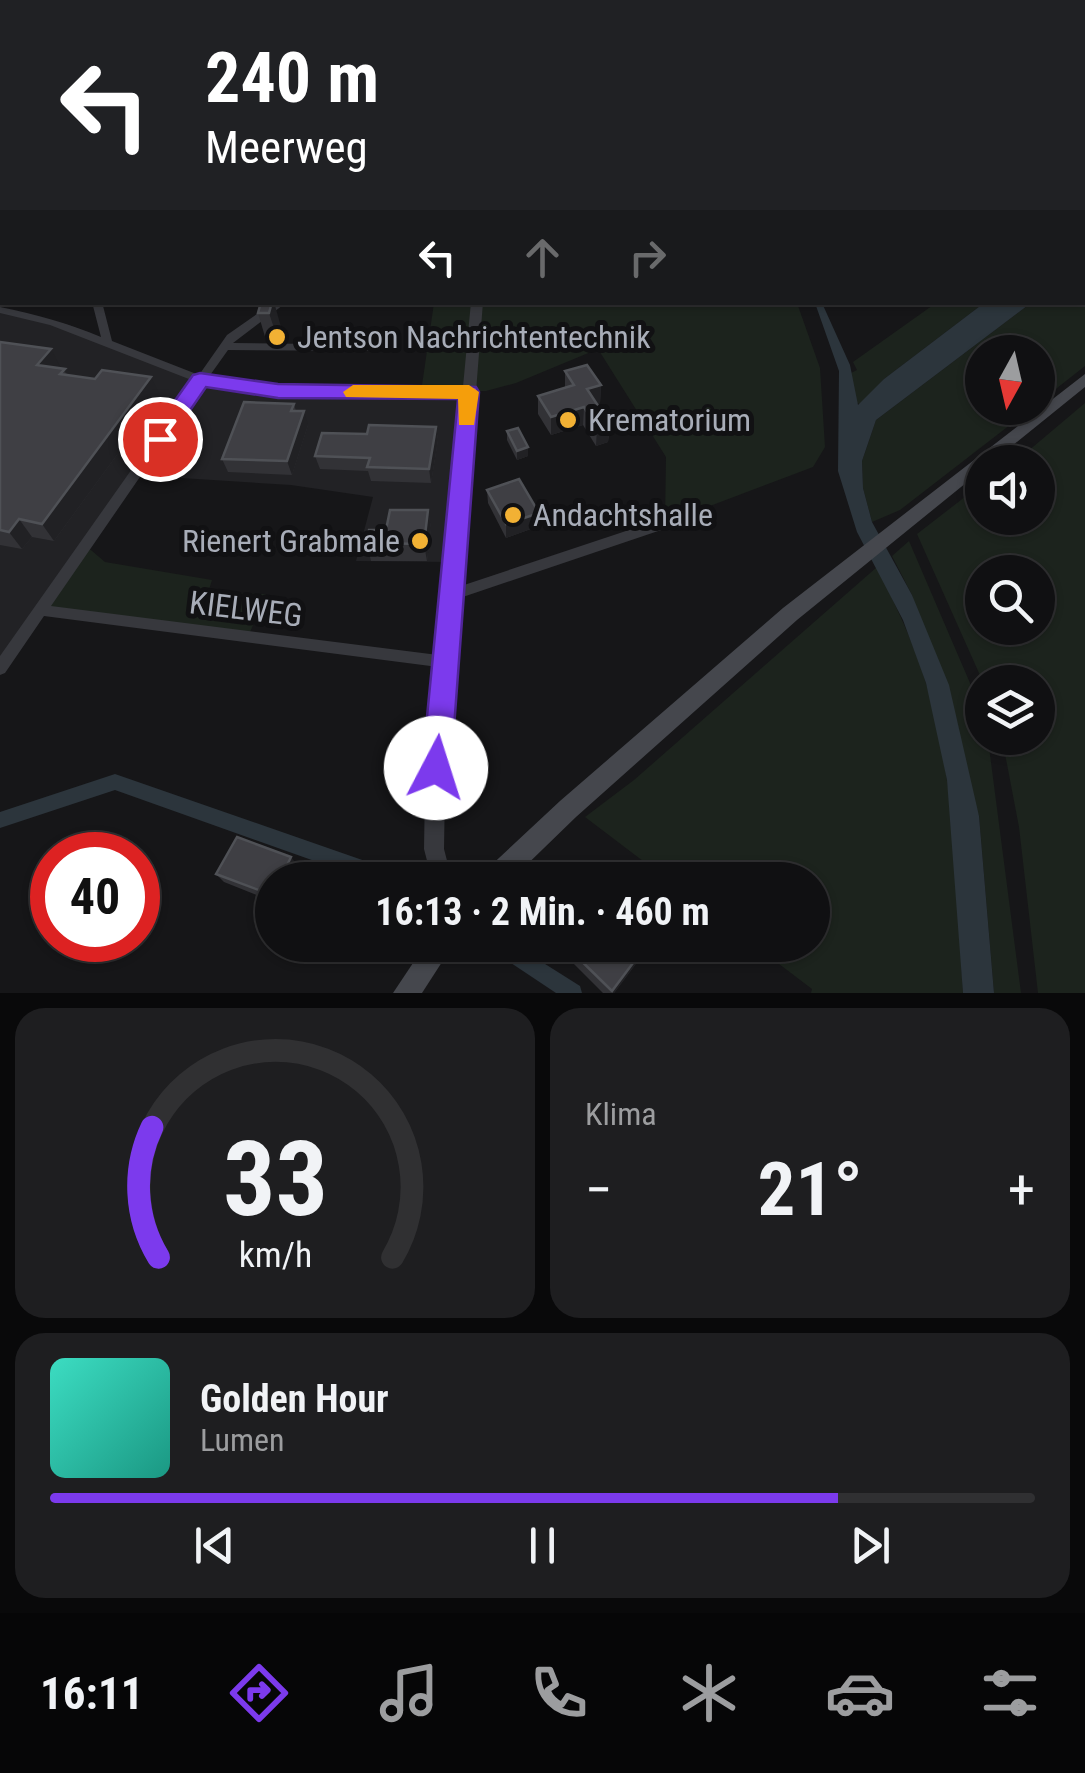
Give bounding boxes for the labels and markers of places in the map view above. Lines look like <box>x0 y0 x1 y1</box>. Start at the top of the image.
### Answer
place label: Jentson Nachrichtentechnik <box>297 318 651 356</box>
marker: Jentson Nachrichtentechnik <box>266 326 288 348</box>
pin <box>118 397 203 482</box>
place label: Krematorium <box>588 401 751 439</box>
marker: Krematorium <box>557 409 579 431</box>
place label: Andachtshalle <box>533 496 713 534</box>
marker: Andachtshalle <box>502 504 524 526</box>
place label: Rienert Grabmale <box>182 522 400 560</box>
marker: Rienert Grabmale <box>409 530 431 552</box>

